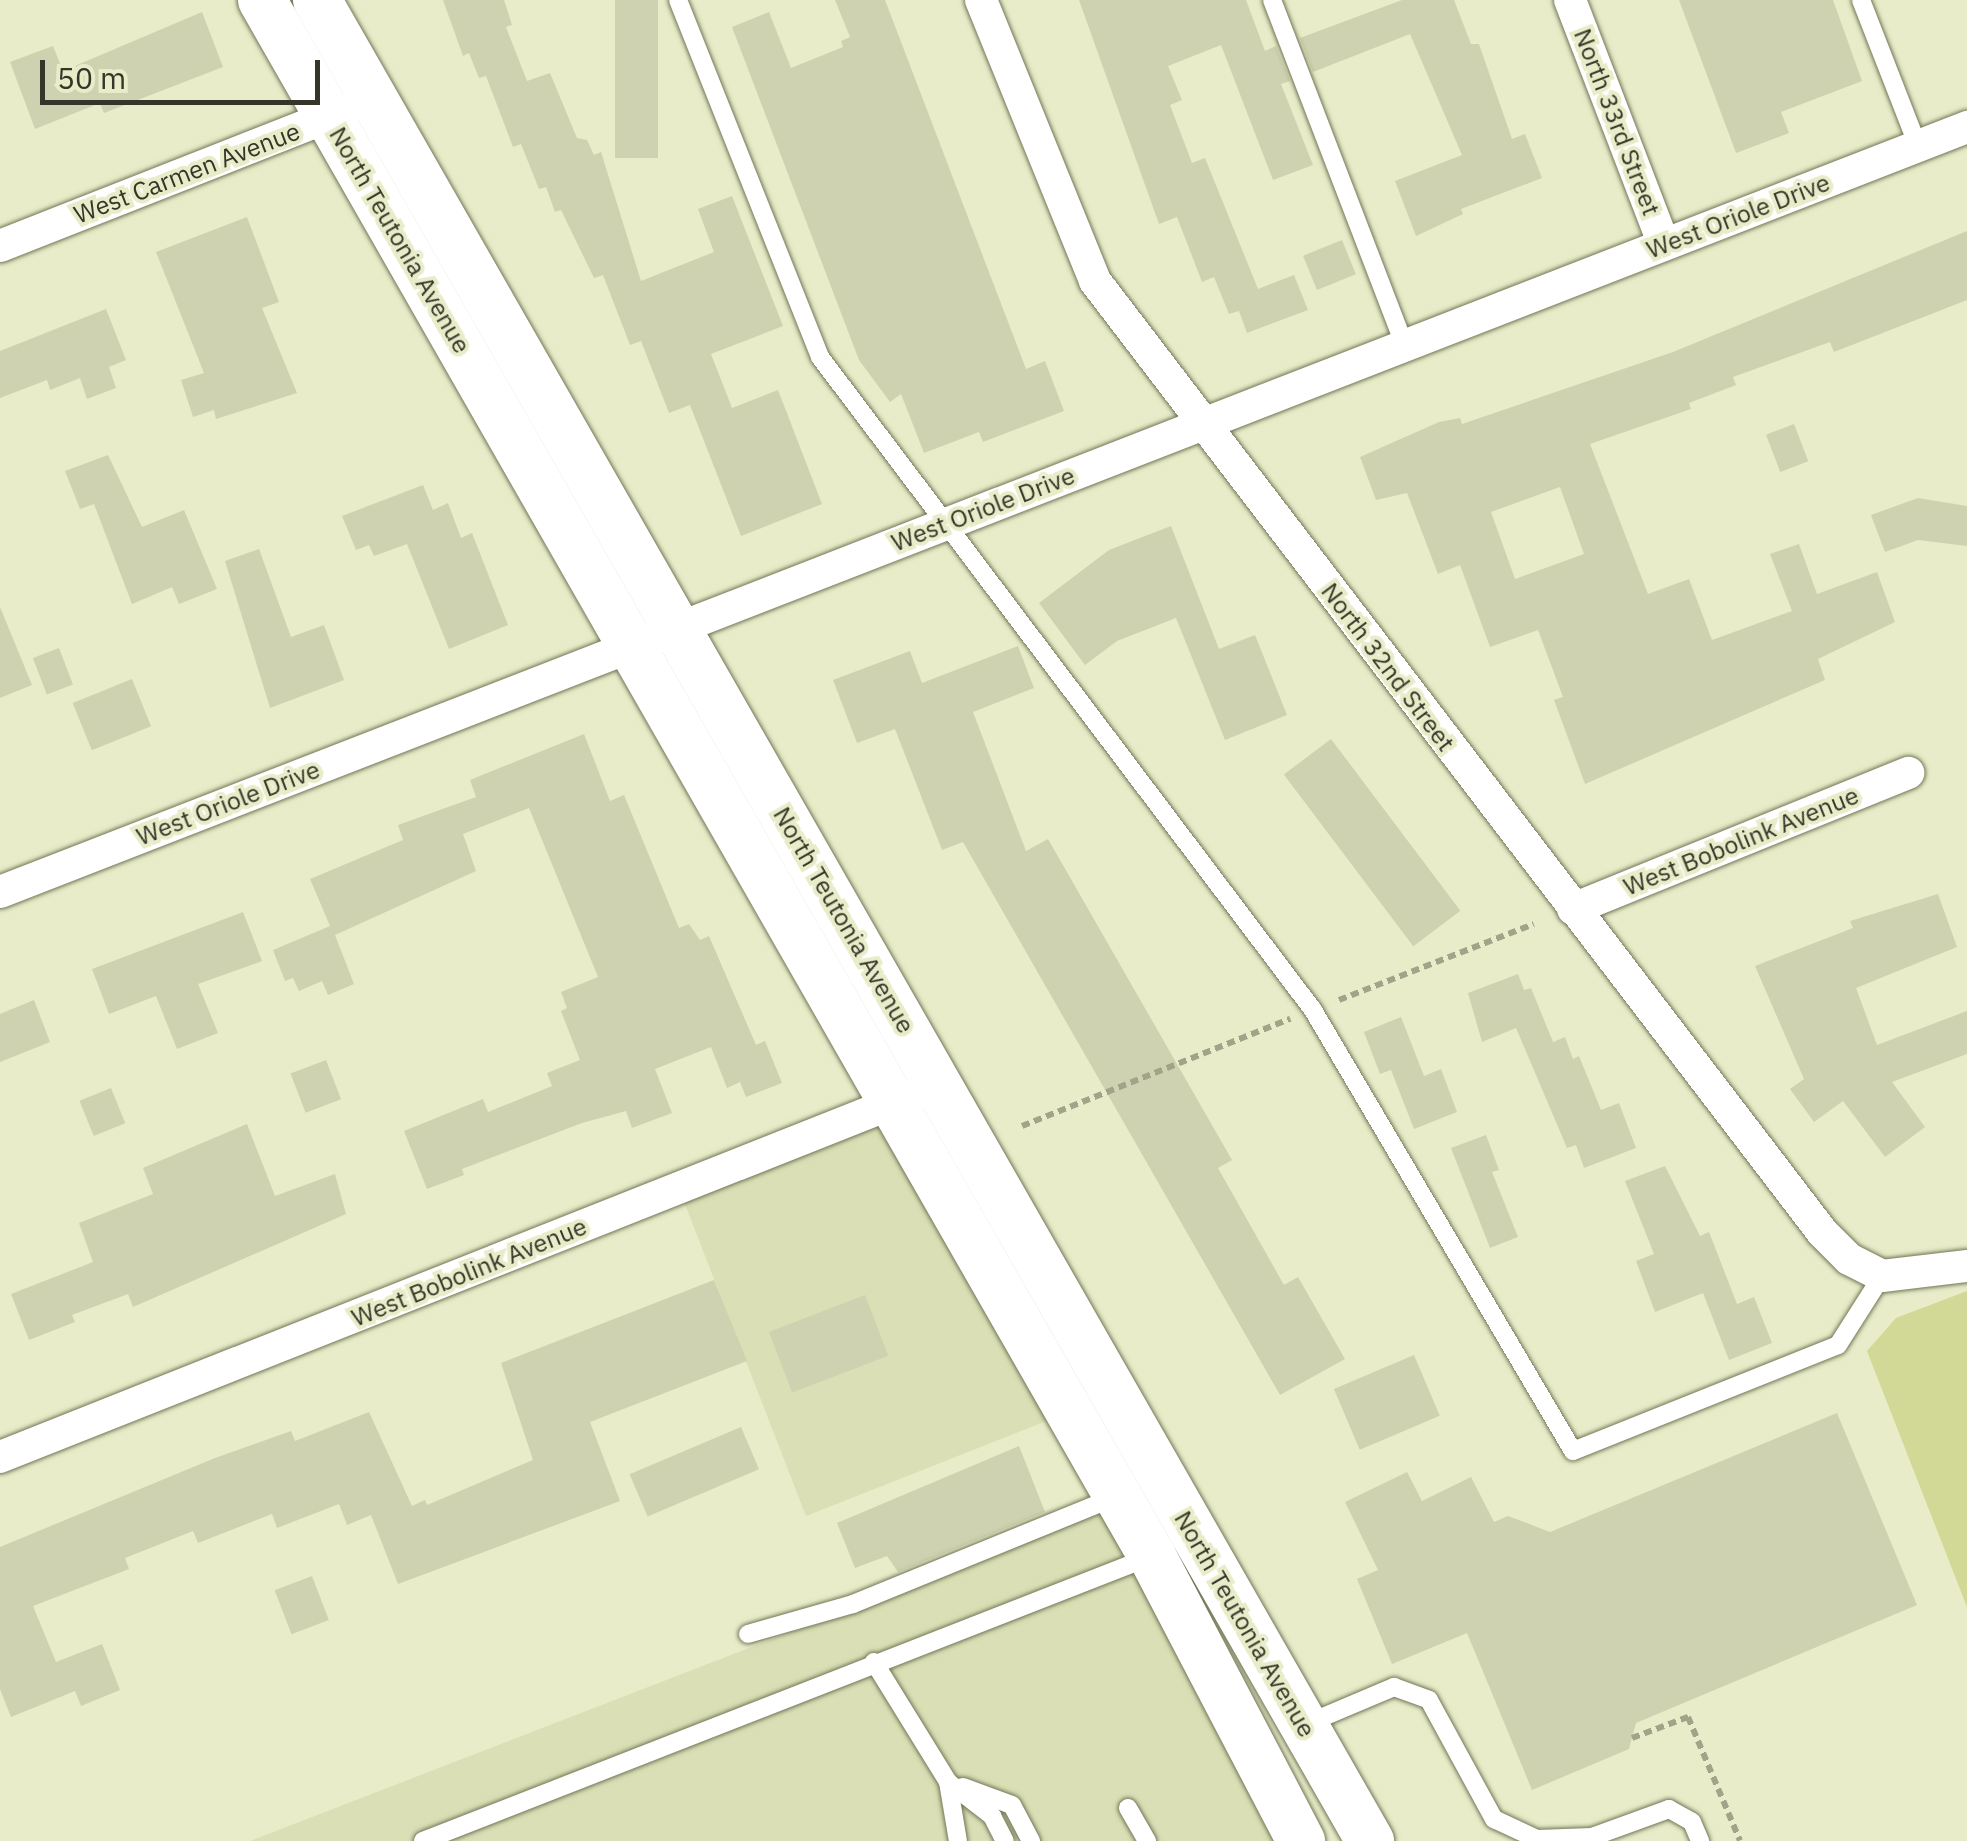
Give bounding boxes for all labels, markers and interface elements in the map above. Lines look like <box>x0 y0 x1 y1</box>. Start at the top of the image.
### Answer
street label: North 33rd Street <box>1568 24 1666 220</box>
scale bar <box>45 40 325 102</box>
text: 50 m <box>57 58 126 97</box>
street label: West Carmen Avenue <box>70 116 304 230</box>
street label: North Teutonia Avenue <box>323 122 477 358</box>
street label: West Oriole Drive <box>1642 167 1834 265</box>
street label: West Oriole Drive <box>887 460 1079 558</box>
street label: North 32nd Street <box>1315 577 1461 757</box>
street label: West Oriole Drive <box>132 754 324 852</box>
street label: West Bobolink Avenue <box>1619 780 1863 902</box>
street label: North Teutonia Avenue <box>767 802 921 1038</box>
street label: West Bobolink Avenue <box>347 1211 591 1333</box>
street label: North Teutonia Avenue <box>1168 1506 1322 1742</box>

